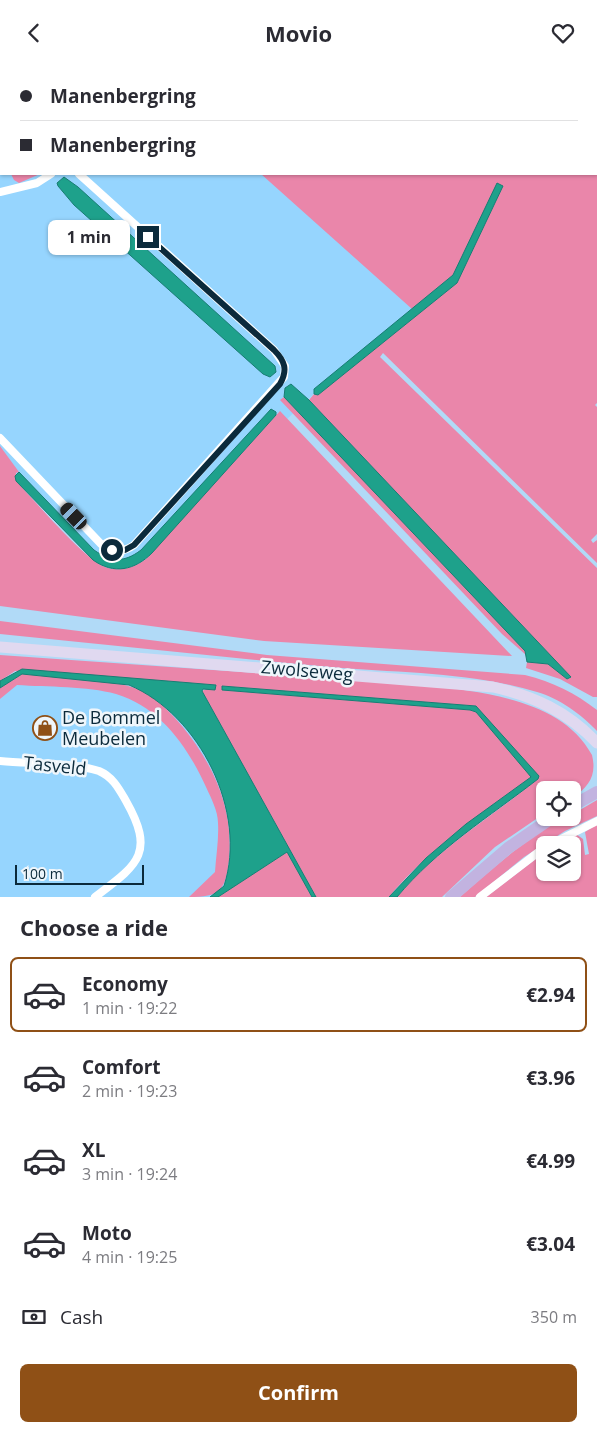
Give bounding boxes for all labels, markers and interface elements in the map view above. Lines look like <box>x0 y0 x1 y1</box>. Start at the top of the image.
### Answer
text: Movio <box>265 18 332 48</box>
icon: back <box>20 19 48 47</box>
icon: heart <box>549 19 577 47</box>
text: Manenbergring <box>50 83 196 109</box>
text: Manenbergring <box>50 132 196 158</box>
callout: 1 min <box>48 219 130 255</box>
text: 1 min <box>67 226 111 248</box>
route end <box>137 226 159 248</box>
car <box>58 500 89 532</box>
route start <box>101 539 123 561</box>
street label: Zwolseweg <box>260 654 354 686</box>
place label: De Bommel Meubelen <box>62 705 160 750</box>
shop icon: De Bommel Meubelen <box>32 715 58 741</box>
street label: Tasveld <box>22 750 88 780</box>
map controls <box>536 781 581 881</box>
button: locate <box>536 781 581 826</box>
button: layers <box>536 836 581 881</box>
scale bar <box>15 862 144 885</box>
text: 100 m <box>22 864 63 883</box>
text: Choose a ride <box>20 912 168 942</box>
text: Economy <box>82 971 168 997</box>
icon: car <box>22 972 67 1017</box>
text: €2.94 <box>526 982 575 1008</box>
text: 1 min · 19:22 <box>82 997 177 1019</box>
text: Comfort <box>82 1054 161 1080</box>
icon: car <box>22 1055 67 1100</box>
text: €3.96 <box>526 1065 575 1091</box>
text: 2 min · 19:23 <box>82 1080 177 1102</box>
text: XL <box>82 1137 105 1163</box>
icon: car <box>22 1138 67 1183</box>
text: €4.99 <box>526 1148 575 1174</box>
text: 3 min · 19:24 <box>82 1163 177 1185</box>
text: Moto <box>82 1220 132 1246</box>
icon: car <box>22 1221 67 1266</box>
text: €3.04 <box>526 1231 575 1257</box>
text: 4 min · 19:25 <box>82 1246 177 1268</box>
icon: cash <box>20 1303 48 1331</box>
text: Cash <box>60 1304 103 1330</box>
text: 350 m <box>531 1306 577 1328</box>
button: Confirm <box>20 1364 577 1422</box>

